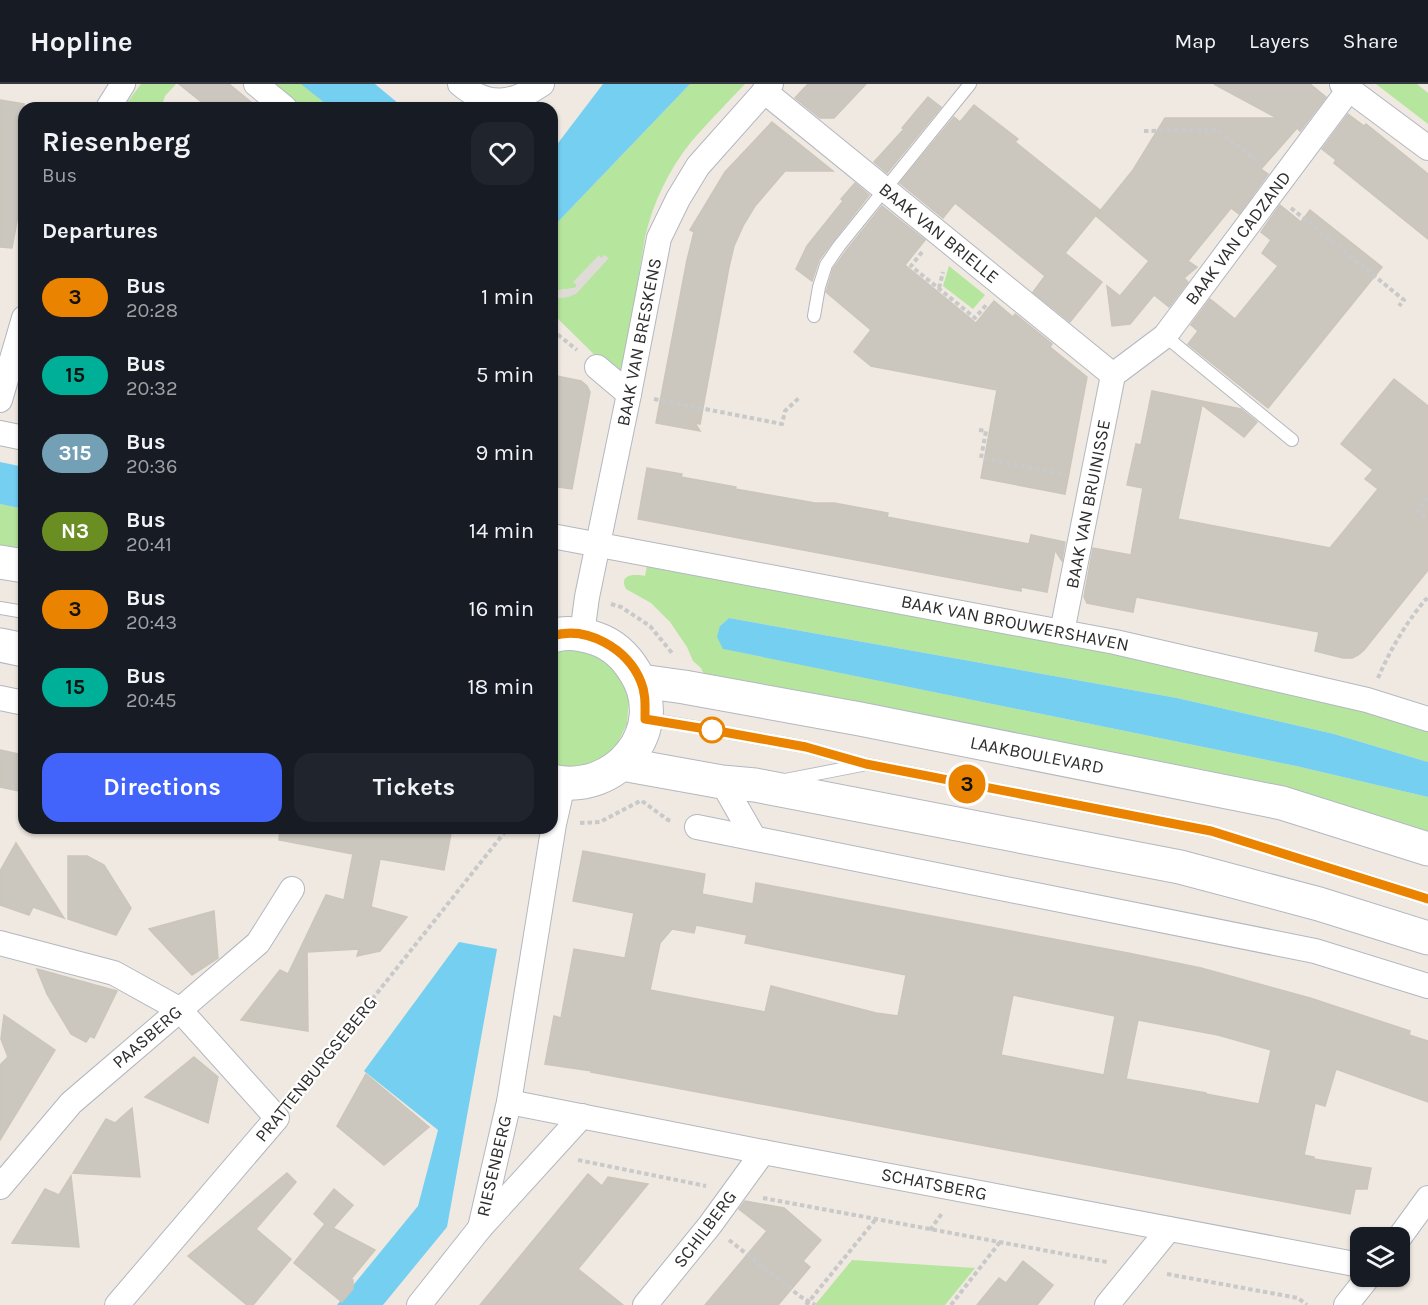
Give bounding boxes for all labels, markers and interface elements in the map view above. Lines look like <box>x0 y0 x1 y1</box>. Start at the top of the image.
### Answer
text: Hopline <box>30 25 133 58</box>
text: Map <box>1174 29 1216 53</box>
text: Layers <box>1249 29 1310 53</box>
text: Share <box>1343 29 1398 53</box>
button: heart <box>471 122 534 185</box>
text: Riesenberg <box>42 125 190 158</box>
text: Bus <box>42 164 77 187</box>
street label: BAAK VAN CADZAND <box>1180 167 1296 309</box>
street label: BAAK VAN BRIELLE <box>875 178 1003 288</box>
text: Departures <box>42 218 158 244</box>
street label: BAAK VAN BRESKENS <box>612 256 666 428</box>
text: Bus <box>126 273 166 299</box>
text: 1 min <box>481 284 534 310</box>
text: 3 <box>68 285 82 309</box>
text: 20:28 <box>126 299 178 322</box>
text: Bus <box>126 351 166 377</box>
text: 5 min <box>476 362 534 388</box>
text: 15 <box>65 363 85 387</box>
text: 20:32 <box>126 377 177 400</box>
street label: BAAK VAN BRUINISSE <box>1061 418 1115 590</box>
text: Bus <box>126 429 166 455</box>
text: 9 min <box>476 440 534 466</box>
text: 315 <box>59 441 91 465</box>
text: 20:36 <box>126 455 177 478</box>
text: Bus <box>126 507 166 533</box>
text: 14 min <box>469 518 534 544</box>
text: N3 <box>61 519 89 543</box>
text: 20:41 <box>126 533 172 556</box>
text: Bus <box>126 585 166 611</box>
street label: BAAK VAN BROUWERSHAVEN <box>899 590 1131 656</box>
text: 16 min <box>468 596 534 622</box>
text: 3 <box>68 597 82 621</box>
text: 20:43 <box>126 611 177 634</box>
text: Bus <box>126 663 166 689</box>
text: 18 min <box>468 674 534 700</box>
text: 15 <box>65 675 85 699</box>
text: 20:45 <box>126 689 177 712</box>
unlabelled marker <box>699 717 725 743</box>
street label: LAAKBOULEVARD <box>968 731 1106 779</box>
button: Directions <box>42 753 282 822</box>
button: Tickets <box>294 753 534 822</box>
line badge: 3 <box>948 764 986 804</box>
text: 3 <box>960 772 974 796</box>
street label: PRATTENBURGSEBERG <box>250 992 382 1146</box>
street label: PAASBERG <box>108 1001 186 1073</box>
street label: RIESENBERG <box>472 1113 516 1219</box>
street label: SCHATSBERG <box>879 1163 989 1205</box>
street label: SCHILBERG <box>669 1186 741 1272</box>
map controls <box>1350 1227 1410 1287</box>
button: layers <box>1350 1227 1410 1287</box>

